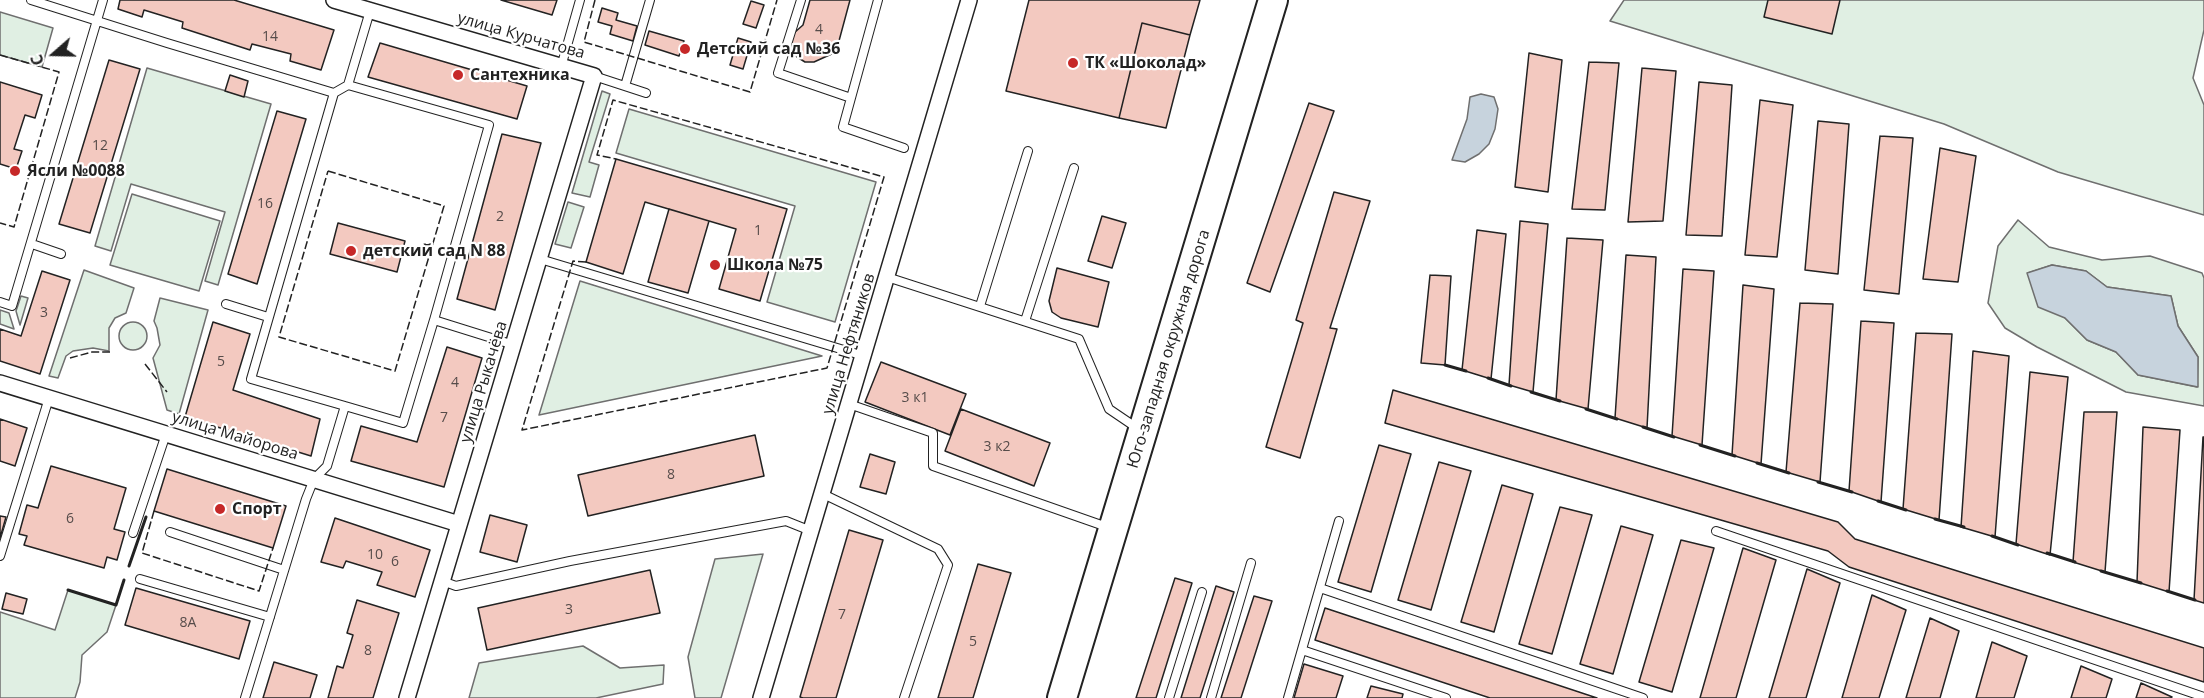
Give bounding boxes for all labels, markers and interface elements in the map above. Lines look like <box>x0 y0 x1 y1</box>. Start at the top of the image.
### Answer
street label: улица Курчатова <box>455 9 587 63</box>
house number: 4 <box>815 22 823 38</box>
north arrow <box>24 24 84 84</box>
house number: 14 <box>262 29 278 45</box>
place label: Детский сад №36 <box>697 39 840 59</box>
marker: Детский сад №36 <box>678 42 692 56</box>
text: С <box>25 52 49 69</box>
place label: ТК «Шоколад» <box>1085 53 1206 73</box>
marker: ТК «Шоколад» <box>1066 56 1080 70</box>
place label: Сантехника <box>470 65 570 85</box>
marker: Сантехника <box>451 68 465 82</box>
house number: 12 <box>92 138 108 154</box>
place label: Ясли №0088 <box>27 161 125 181</box>
marker: Ясли №0088 <box>8 164 22 178</box>
house number: 16 <box>257 196 273 212</box>
house number: 2 <box>496 209 504 225</box>
house number: 1 <box>754 223 762 239</box>
street label: Юго-западная окружная дорога <box>1123 227 1215 471</box>
place label: детский сад N 88 <box>363 241 505 261</box>
marker: детский сад N 88 <box>344 244 358 258</box>
place label: Школа №75 <box>727 255 823 275</box>
marker: Школа №75 <box>708 258 722 272</box>
street label: улица Нефтяников <box>818 271 880 417</box>
house number: 3 <box>40 305 48 321</box>
street label: улица Рыкачёва <box>456 319 512 445</box>
house number: 5 <box>217 354 225 370</box>
house number: 4 <box>451 375 459 391</box>
house number: 3 к1 <box>902 390 928 406</box>
street label: улица Майорова <box>170 408 300 464</box>
house number: 7 <box>440 410 448 426</box>
house number: 3 к2 <box>984 439 1010 455</box>
house number: 8 <box>667 467 675 483</box>
place label: Спорт <box>232 499 282 519</box>
marker: Спорт <box>213 502 227 516</box>
house number: 6 <box>66 511 74 527</box>
house number: 10 <box>367 547 383 563</box>
house number: 6 <box>391 554 399 570</box>
house number: 3 <box>565 602 573 618</box>
house number: 7 <box>838 607 846 623</box>
house number: 8А <box>180 615 196 631</box>
house number: 5 <box>969 634 977 650</box>
house number: 8 <box>364 643 372 659</box>

